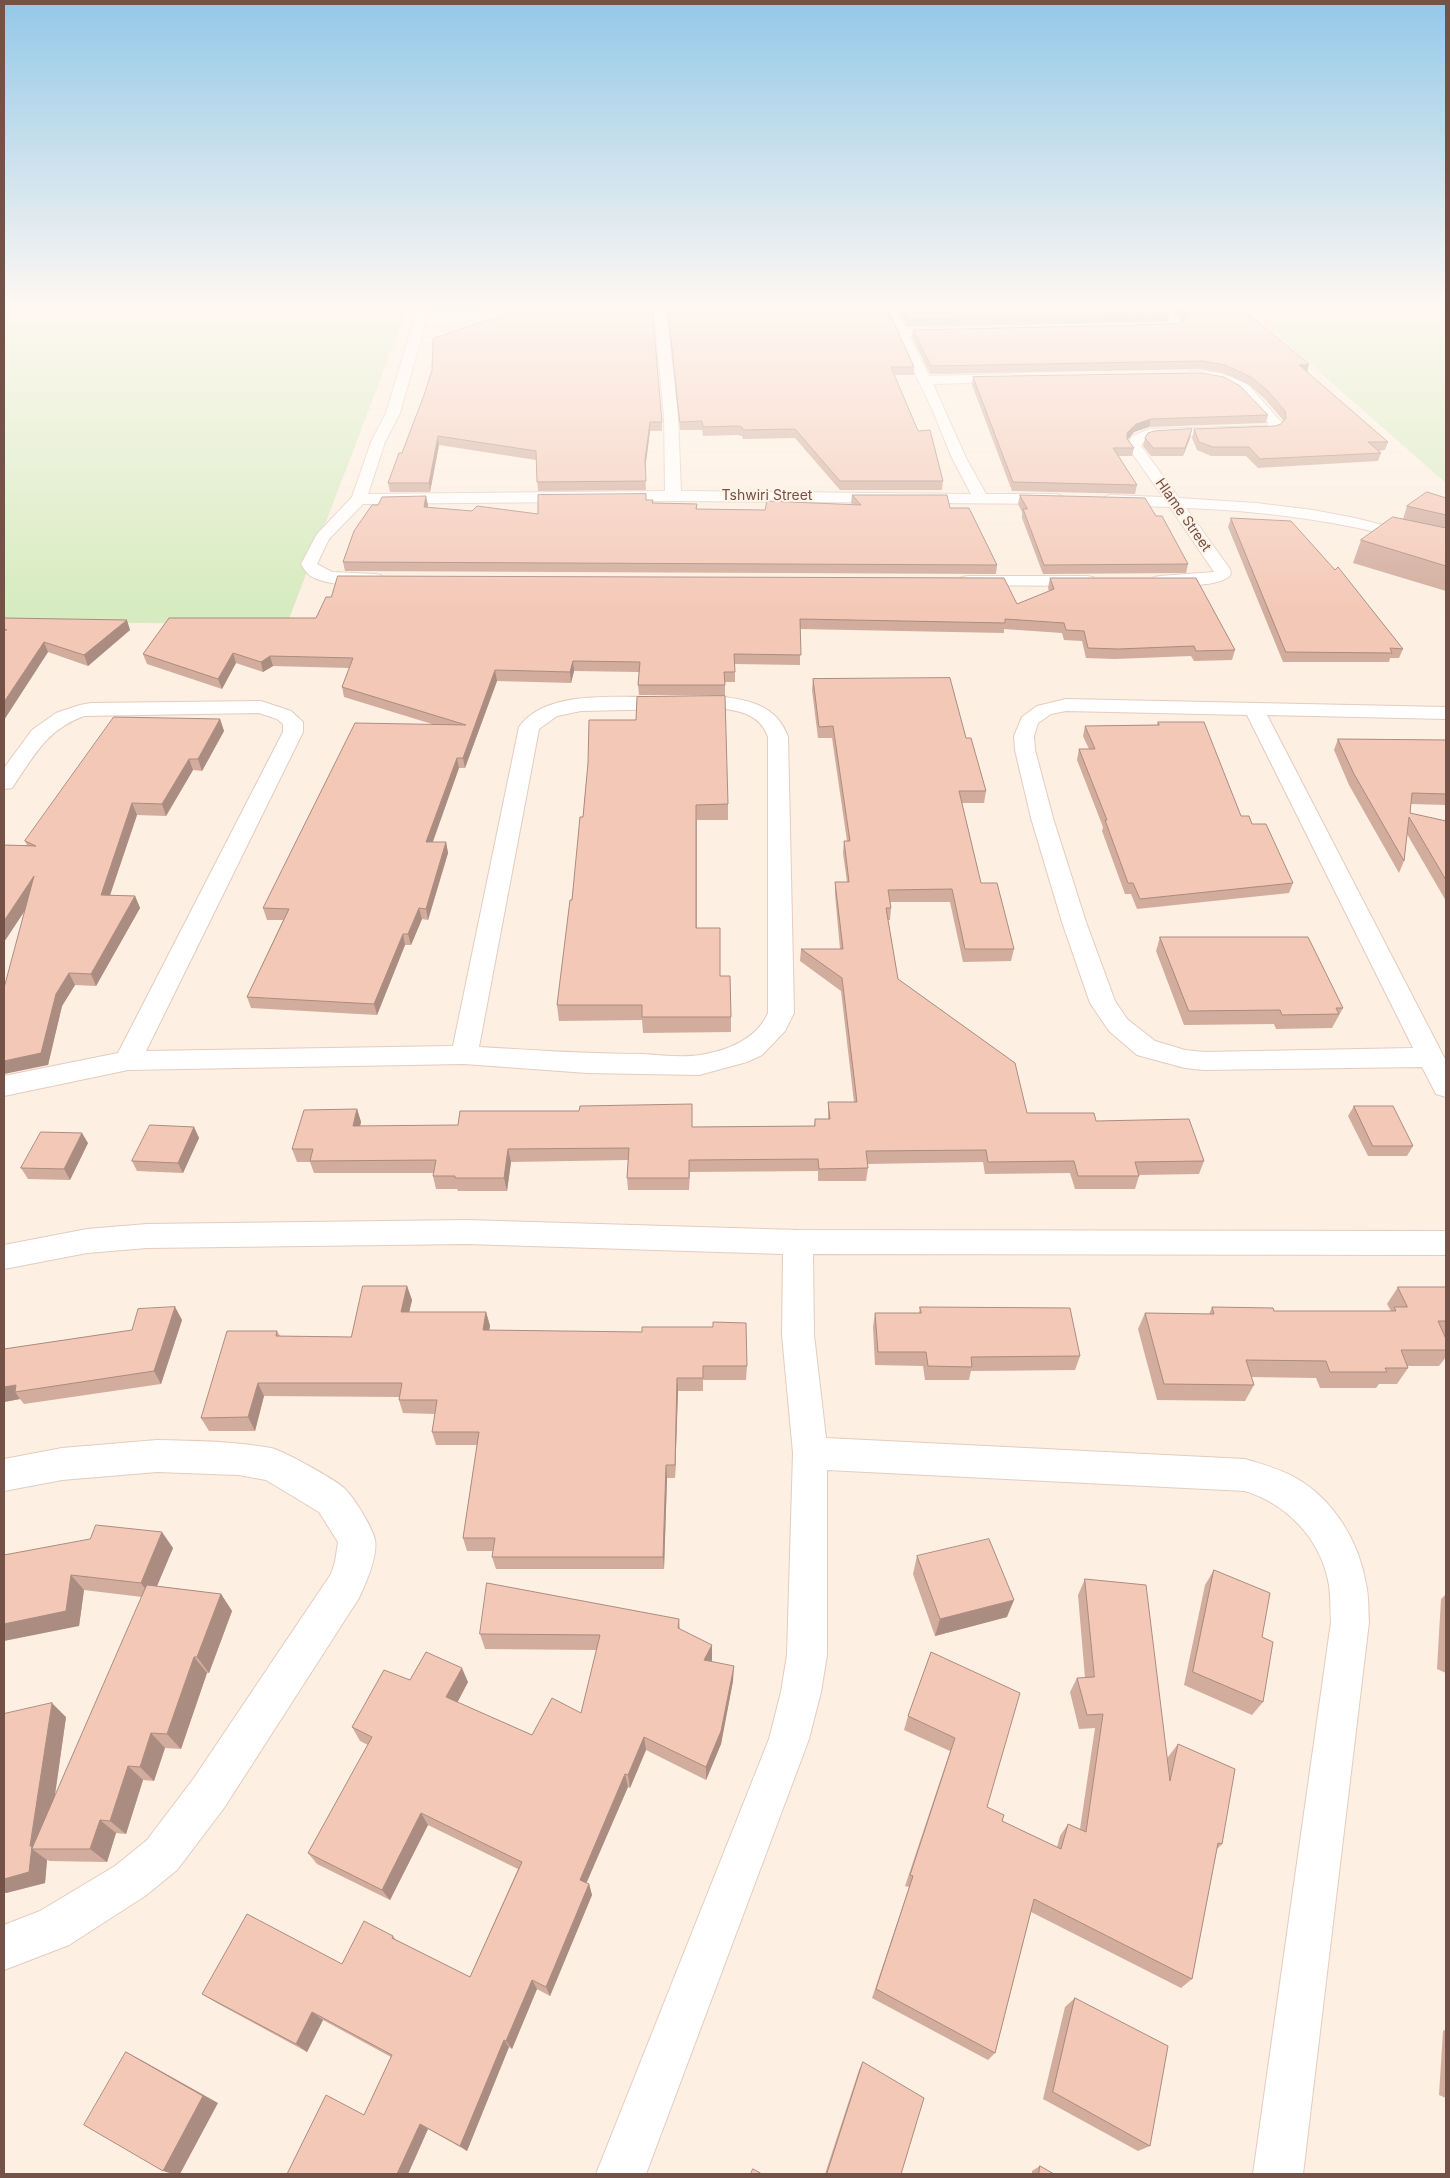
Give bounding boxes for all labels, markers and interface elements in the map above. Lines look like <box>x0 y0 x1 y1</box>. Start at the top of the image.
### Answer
street label: Hlame Street <box>1152 475 1214 555</box>
street label: Tshwiri Street <box>722 488 812 504</box>

